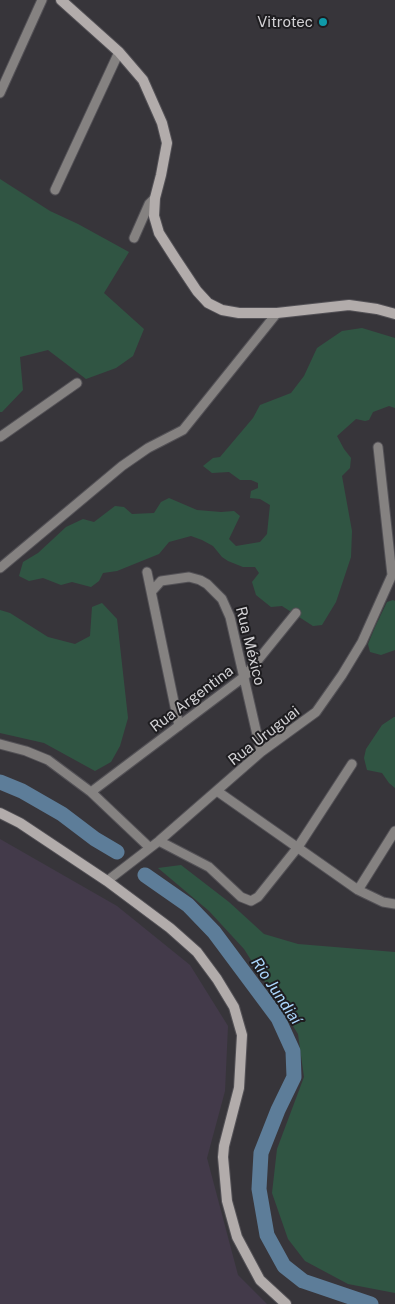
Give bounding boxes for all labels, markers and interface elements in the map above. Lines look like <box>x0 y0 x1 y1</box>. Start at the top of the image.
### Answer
place label: Vitrotec <box>257 13 313 31</box>
marker: Vitrotec <box>317 16 329 28</box>
street label: Rua México <box>232 605 268 687</box>
street label: Rua Argentina <box>147 662 237 736</box>
street label: Rua Uruguai <box>225 703 303 769</box>
water label: Rio Jundiaí <box>247 954 305 1028</box>

